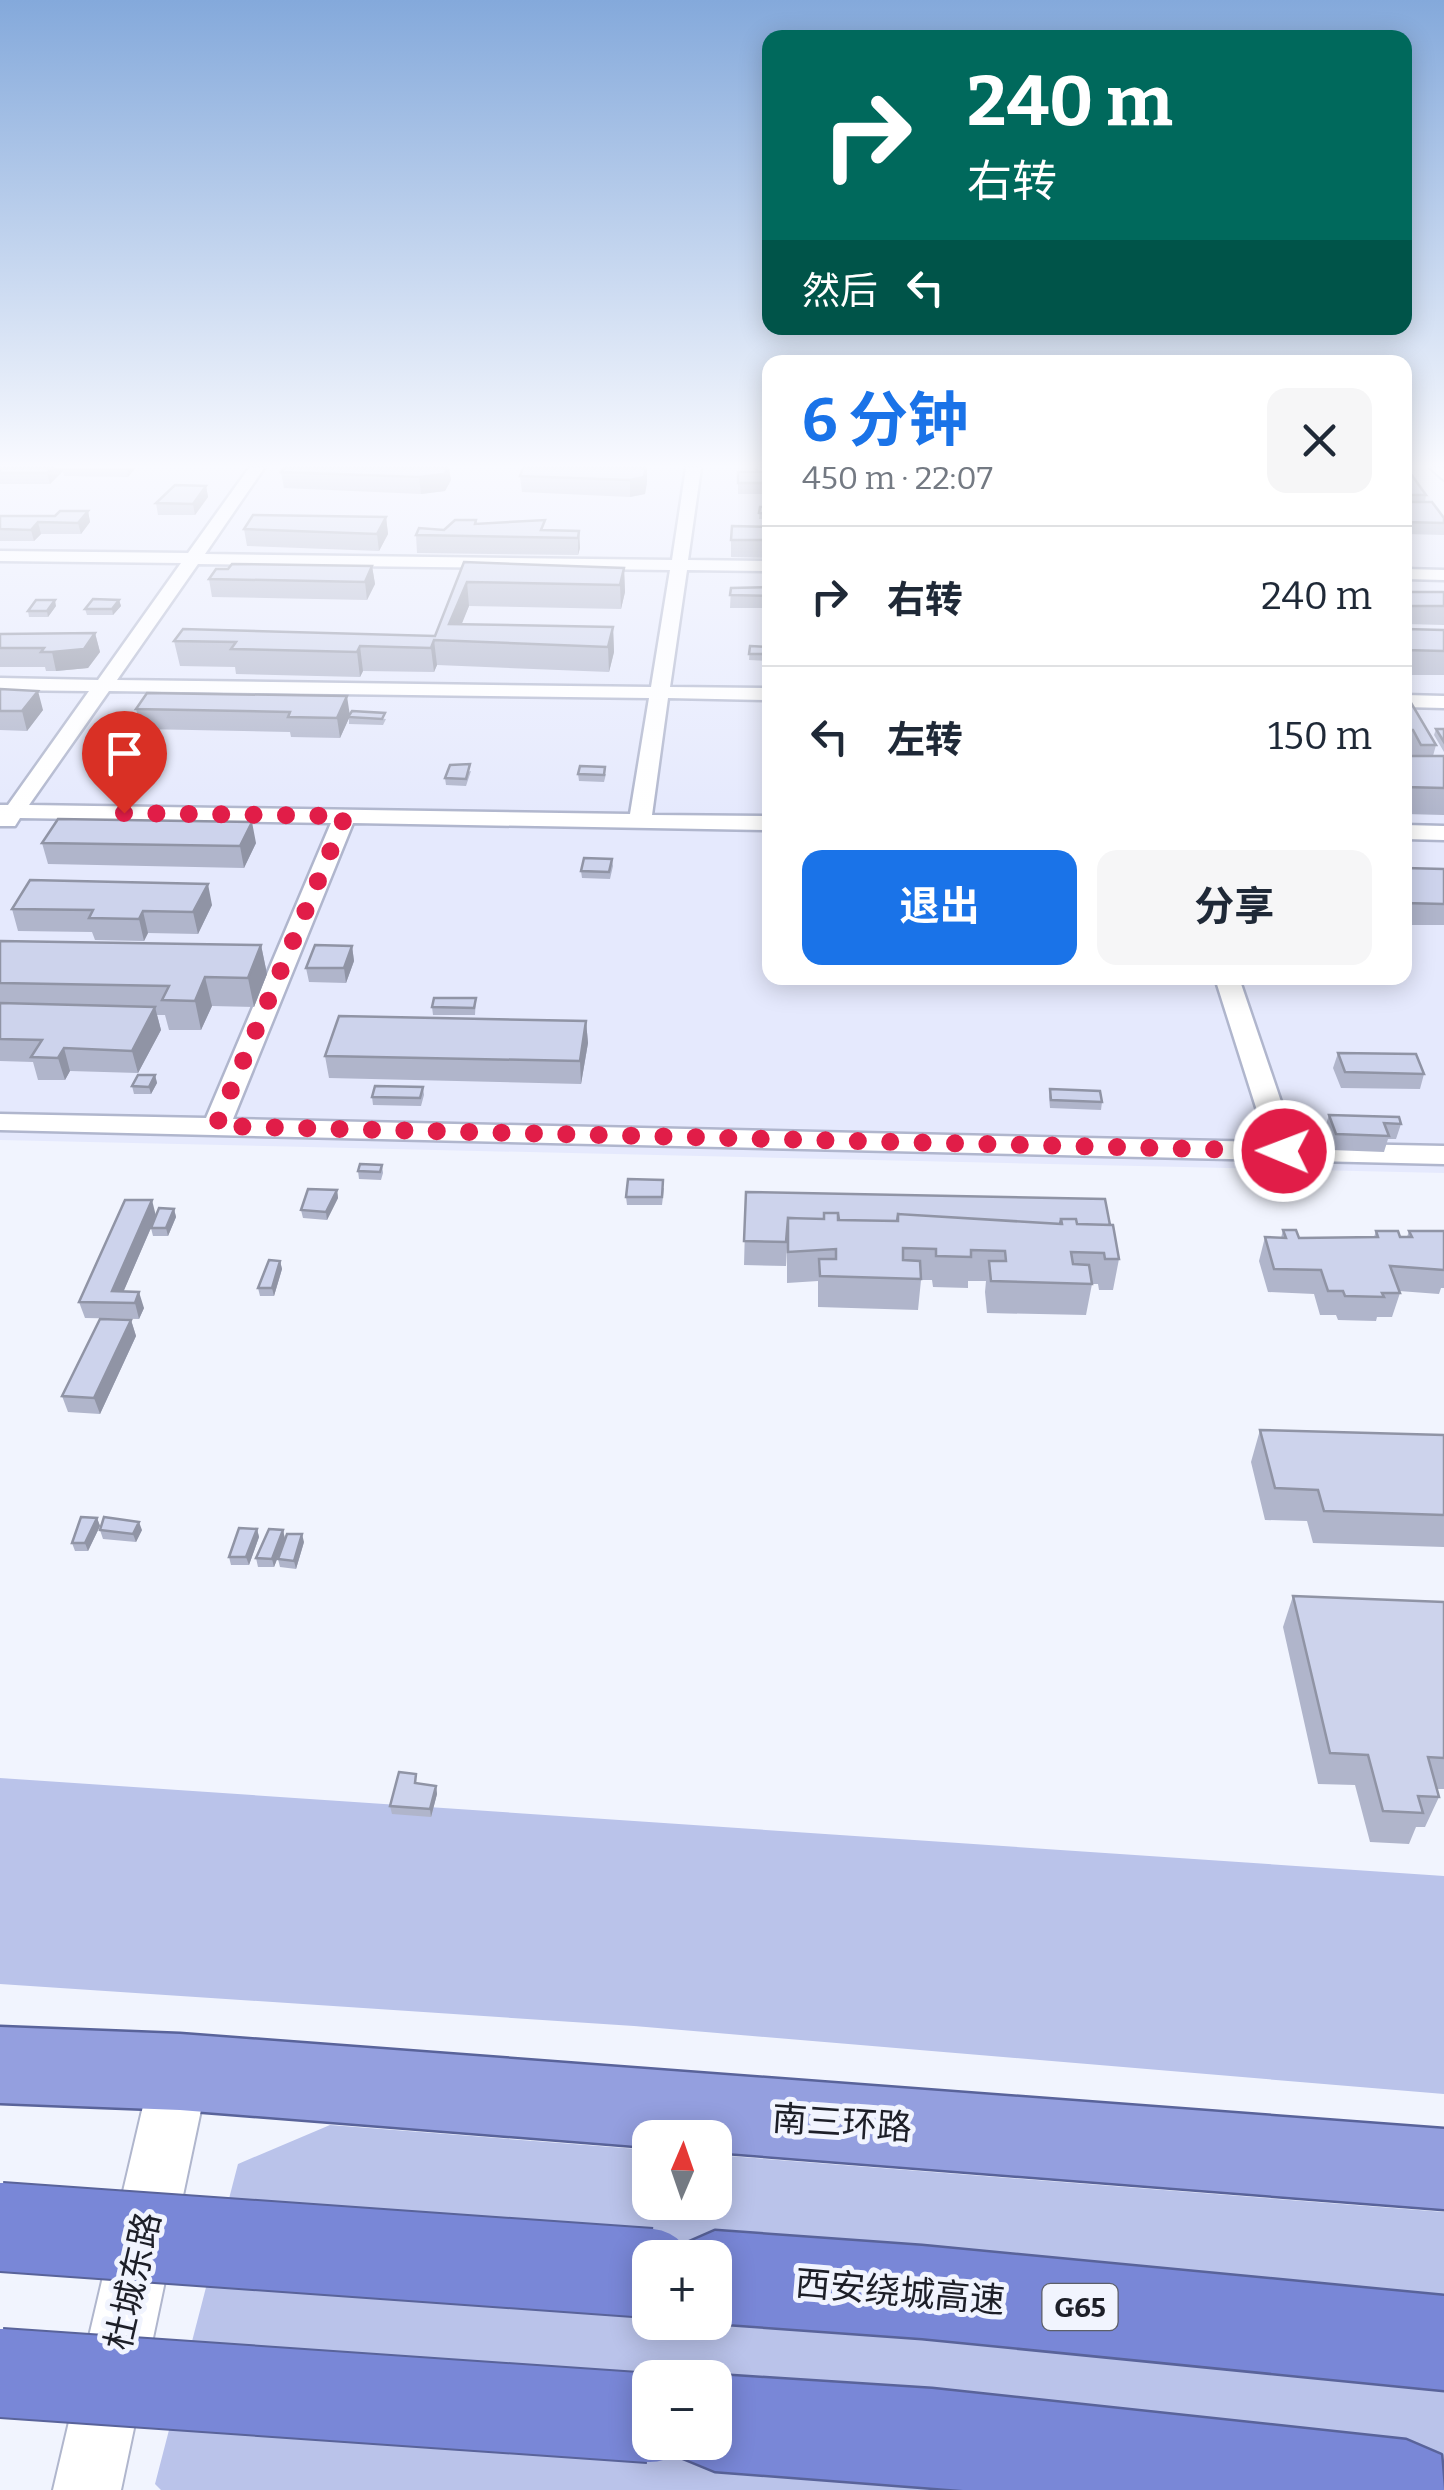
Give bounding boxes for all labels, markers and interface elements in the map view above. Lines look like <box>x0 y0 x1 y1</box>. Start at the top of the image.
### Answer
text: 240 m <box>967 60 1173 144</box>
icon: right <box>802 70 932 200</box>
text: 右转 <box>967 155 1057 209</box>
icon: left <box>898 260 953 315</box>
text: 然后 <box>802 268 878 314</box>
text: 6 分钟 <box>802 385 968 457</box>
button: close <box>1267 388 1372 493</box>
text: 450 m · 22:07 <box>802 459 993 497</box>
icon: right <box>802 569 857 624</box>
text: 240 m <box>1261 573 1372 619</box>
text: 右转 <box>887 577 963 623</box>
icon: left <box>802 709 857 764</box>
pin <box>82 711 167 814</box>
text: 150 m <box>1268 713 1372 759</box>
text: 左转 <box>887 717 963 763</box>
icon: arrive <box>97 726 152 781</box>
button: 退出 <box>802 850 1077 965</box>
button: 分享 <box>1097 850 1372 965</box>
position arrow <box>1232 1099 1336 1203</box>
street label: 南三环路 <box>771 2097 913 2149</box>
north arrow <box>632 2120 732 2220</box>
map controls <box>632 2120 732 2460</box>
street label: 杜城东路 <box>97 2208 169 2354</box>
button: + <box>632 2240 732 2340</box>
street label: 西安绕城高速 <box>794 2262 1006 2322</box>
road number: G65 <box>1042 2284 1118 2330</box>
button: − <box>632 2360 732 2460</box>

